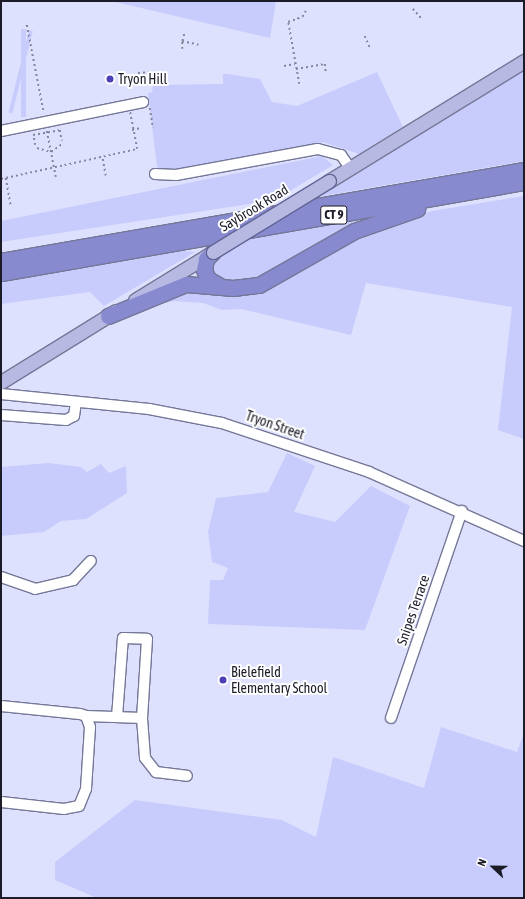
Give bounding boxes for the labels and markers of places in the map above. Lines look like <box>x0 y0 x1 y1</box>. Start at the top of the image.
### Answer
place label: Tryon Hill <box>118 71 167 87</box>
marker: Tryon Hill <box>105 74 115 84</box>
place label: Bielefield Elementary School <box>231 664 327 696</box>
marker: Bielefield Elementary School <box>218 675 228 685</box>

